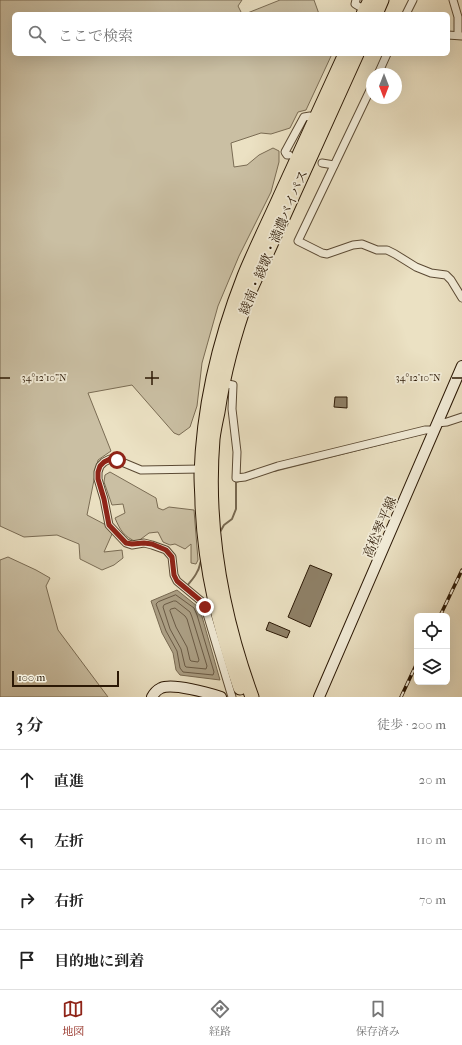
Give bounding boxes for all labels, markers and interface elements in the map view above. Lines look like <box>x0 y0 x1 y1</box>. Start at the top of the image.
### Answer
search box <box>12 12 450 56</box>
icon: search <box>26 23 48 45</box>
text: ここで検索 <box>58 27 133 45</box>
north arrow <box>366 68 402 104</box>
street label: 綾南・綾歌・満濃バイパス <box>236 168 311 317</box>
text: 34°12'10"N <box>21 372 67 384</box>
text: 34°12'10"N <box>395 372 441 384</box>
route start <box>108 451 126 469</box>
street label: 高松琴平線 <box>360 494 399 560</box>
route end <box>196 598 214 616</box>
map controls <box>414 613 450 685</box>
button: locate <box>414 613 450 649</box>
button: layers <box>414 649 450 685</box>
scale bar <box>12 669 119 688</box>
text: 100 m <box>18 671 46 684</box>
text: 3 分 <box>16 715 44 735</box>
text: 徒歩 · 200 m <box>377 717 446 732</box>
icon: ahead <box>16 769 38 791</box>
text: 直進 <box>54 772 84 790</box>
text: 20 m <box>419 772 446 787</box>
icon: left <box>16 829 38 851</box>
text: 左折 <box>54 832 84 850</box>
text: 110 m <box>416 832 446 847</box>
icon: right <box>16 889 38 911</box>
text: 右折 <box>54 892 84 910</box>
text: 70 m <box>419 892 446 907</box>
icon: arrive <box>16 949 38 971</box>
text: 目的地に到着 <box>54 952 144 970</box>
tab: 地図 <box>62 998 84 1038</box>
tab: 経路 <box>209 998 231 1038</box>
tab: 保存済み <box>356 998 400 1038</box>

